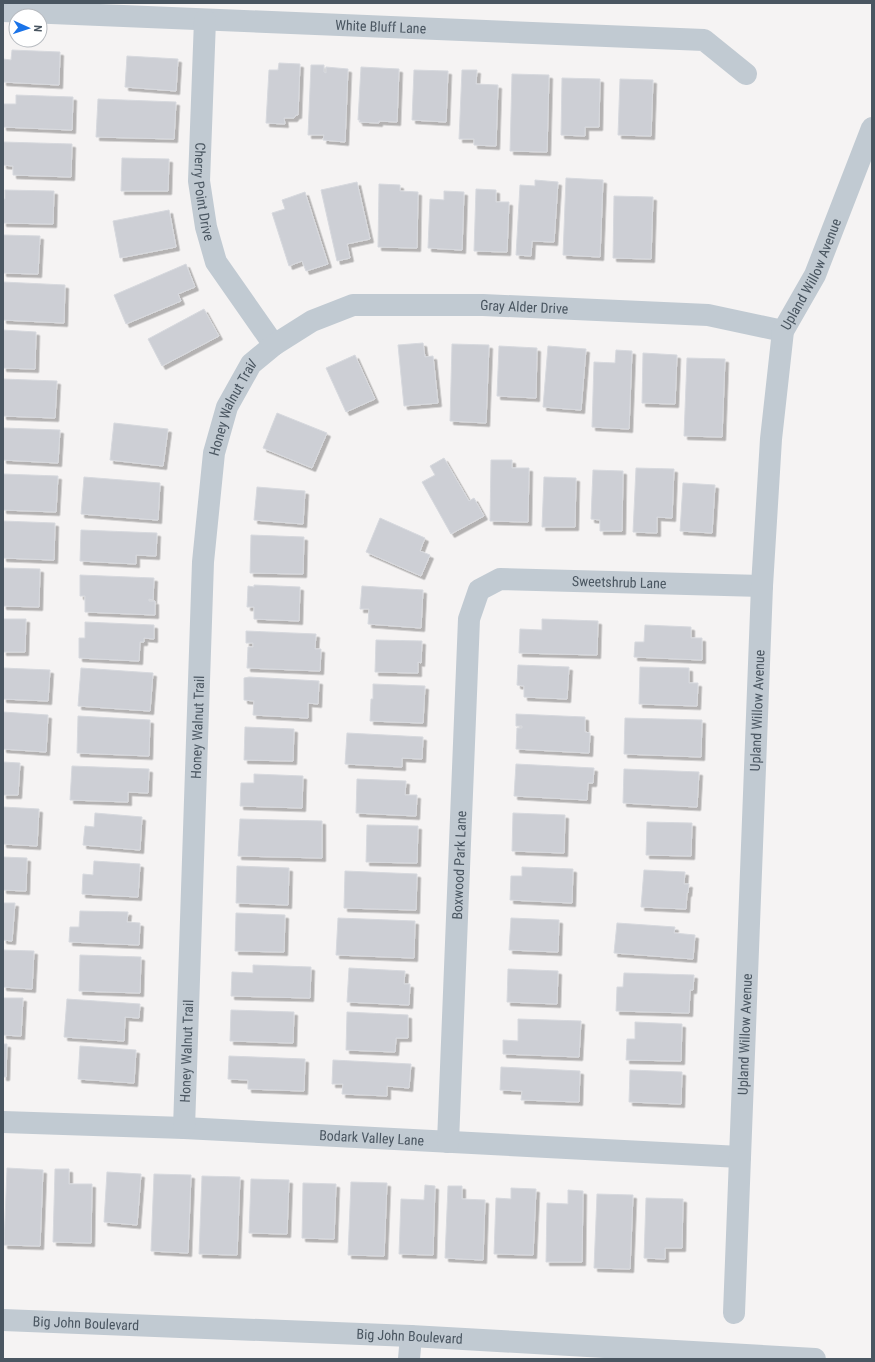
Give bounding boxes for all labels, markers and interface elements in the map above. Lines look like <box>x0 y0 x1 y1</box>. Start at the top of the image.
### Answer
north arrow <box>8 8 48 48</box>
street label: White Bluff Lane <box>335 17 427 37</box>
text: N <box>31 25 44 32</box>
street label: Cherry Point Drive <box>191 142 218 243</box>
street label: Upland Willow Avenue <box>777 216 844 333</box>
street label: Gray Alder Drive <box>480 297 569 317</box>
street label: Honey Walnut Trail <box>206 356 259 457</box>
street label: Sweetshrub Lane <box>572 573 667 591</box>
street label: Upland Willow Avenue <box>747 649 768 772</box>
street label: Honey Walnut Trail <box>188 675 207 779</box>
street label: Boxwood Park Lane <box>449 810 469 920</box>
street label: Upland Willow Avenue <box>734 973 755 1095</box>
street label: Honey Walnut Trail <box>177 999 196 1103</box>
street label: Bodark Valley Lane <box>319 1127 425 1149</box>
street label: Big John Boulevard <box>32 1313 139 1333</box>
street label: Big John Boulevard <box>356 1326 463 1347</box>

